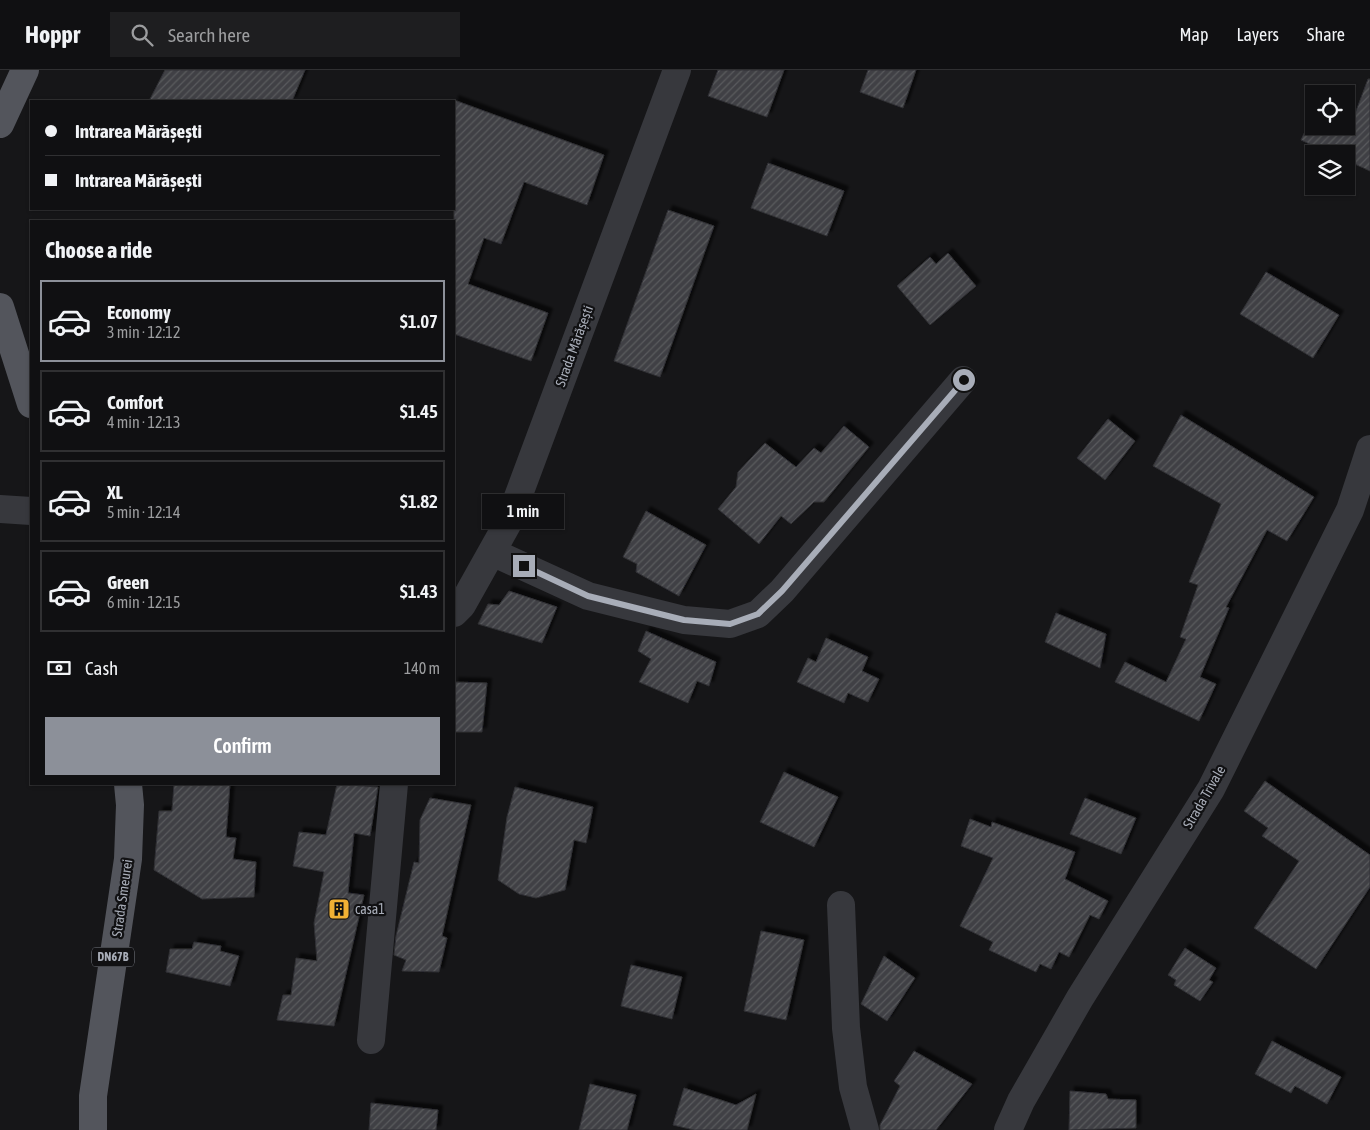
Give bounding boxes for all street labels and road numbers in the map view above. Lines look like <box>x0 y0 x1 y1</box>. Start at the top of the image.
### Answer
street label: Strada Mărășești <box>552 303 596 389</box>
street label: Strada Trivale <box>1180 763 1228 831</box>
street label: Strada Smeurei <box>109 858 135 938</box>
road number: DN67B <box>92 948 134 966</box>

